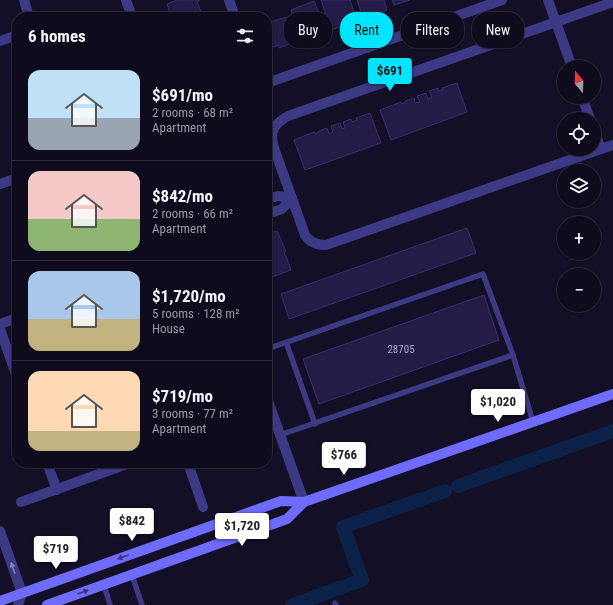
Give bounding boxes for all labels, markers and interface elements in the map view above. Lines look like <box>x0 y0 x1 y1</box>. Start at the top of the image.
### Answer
chip: Buy <box>284 12 332 48</box>
chip: Rent <box>340 12 393 48</box>
chip: Filters <box>401 12 464 48</box>
chip: New <box>472 12 524 48</box>
icon: filters <box>234 25 256 47</box>
text: 6 homes <box>28 26 86 46</box>
pin: $691 <box>366 58 414 92</box>
north arrow <box>557 60 601 104</box>
map controls <box>557 60 601 312</box>
text: $691 <box>377 63 403 78</box>
text: $691/mo <box>152 85 213 105</box>
icon: home <box>60 86 108 134</box>
text: 2 rooms · 68 m² <box>152 105 233 120</box>
button: locate <box>557 112 601 156</box>
text: Apartment <box>152 120 206 135</box>
button: layers <box>557 164 601 208</box>
text: $842/mo <box>152 186 213 206</box>
icon: home <box>60 187 108 235</box>
text: 2 rooms · 66 m² <box>152 206 233 221</box>
button: + <box>557 216 601 260</box>
text: Apartment <box>152 221 206 236</box>
button: − <box>557 268 601 312</box>
text: $1,720/mo <box>152 286 226 306</box>
icon: home <box>60 287 108 335</box>
text: 5 rooms · 128 m² <box>152 306 239 321</box>
text: House <box>152 321 185 336</box>
house number: 28705 <box>387 343 415 356</box>
text: $719/mo <box>152 386 213 406</box>
icon: home <box>60 387 108 435</box>
pin: $1,020 <box>465 389 531 423</box>
text: $1,020 <box>480 394 516 409</box>
text: 3 rooms · 77 m² <box>152 406 233 421</box>
text: Apartment <box>152 421 206 436</box>
pin: $766 <box>320 442 368 476</box>
text: $766 <box>331 447 357 462</box>
pin: $842 <box>108 508 156 542</box>
text: $842 <box>119 513 145 528</box>
pin: $1,720 <box>209 513 275 547</box>
text: $1,720 <box>224 518 260 533</box>
pin: $719 <box>32 536 80 570</box>
text: $719 <box>43 541 69 556</box>
one-way arrow <box>117 555 129 561</box>
one-way arrow <box>10 562 16 574</box>
one-way arrow <box>78 589 90 595</box>

